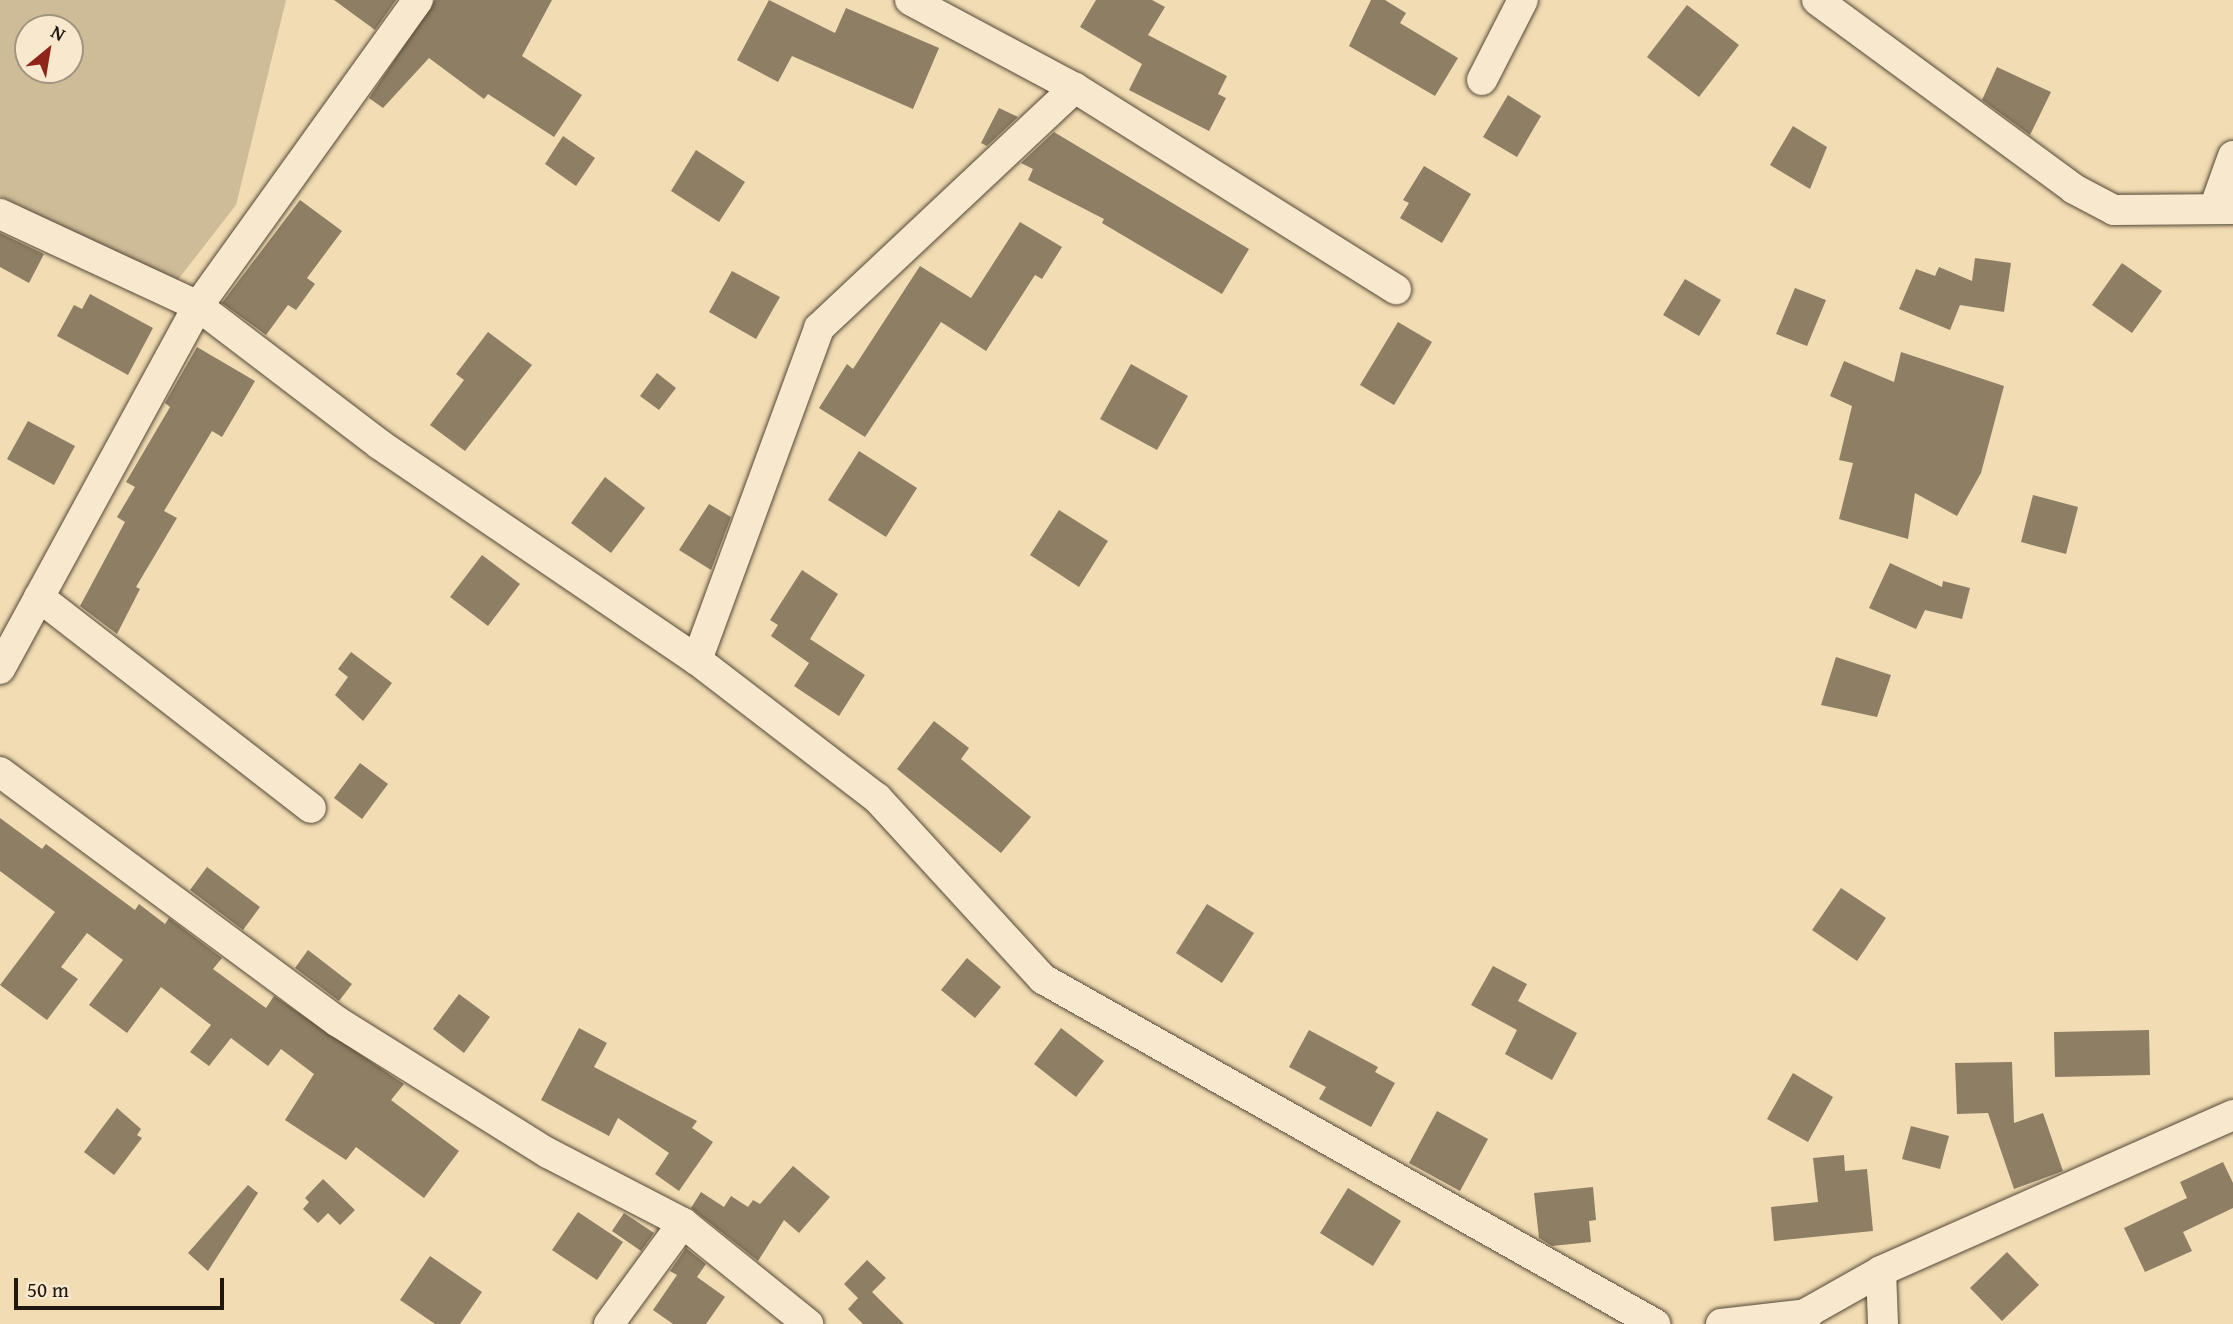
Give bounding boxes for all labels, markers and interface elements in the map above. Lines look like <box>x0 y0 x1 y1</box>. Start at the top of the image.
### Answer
north arrow <box>14 14 84 84</box>
text: N <box>46 17 71 48</box>
scale bar <box>18 1264 228 1308</box>
text: 50 m <box>27 1274 69 1305</box>

